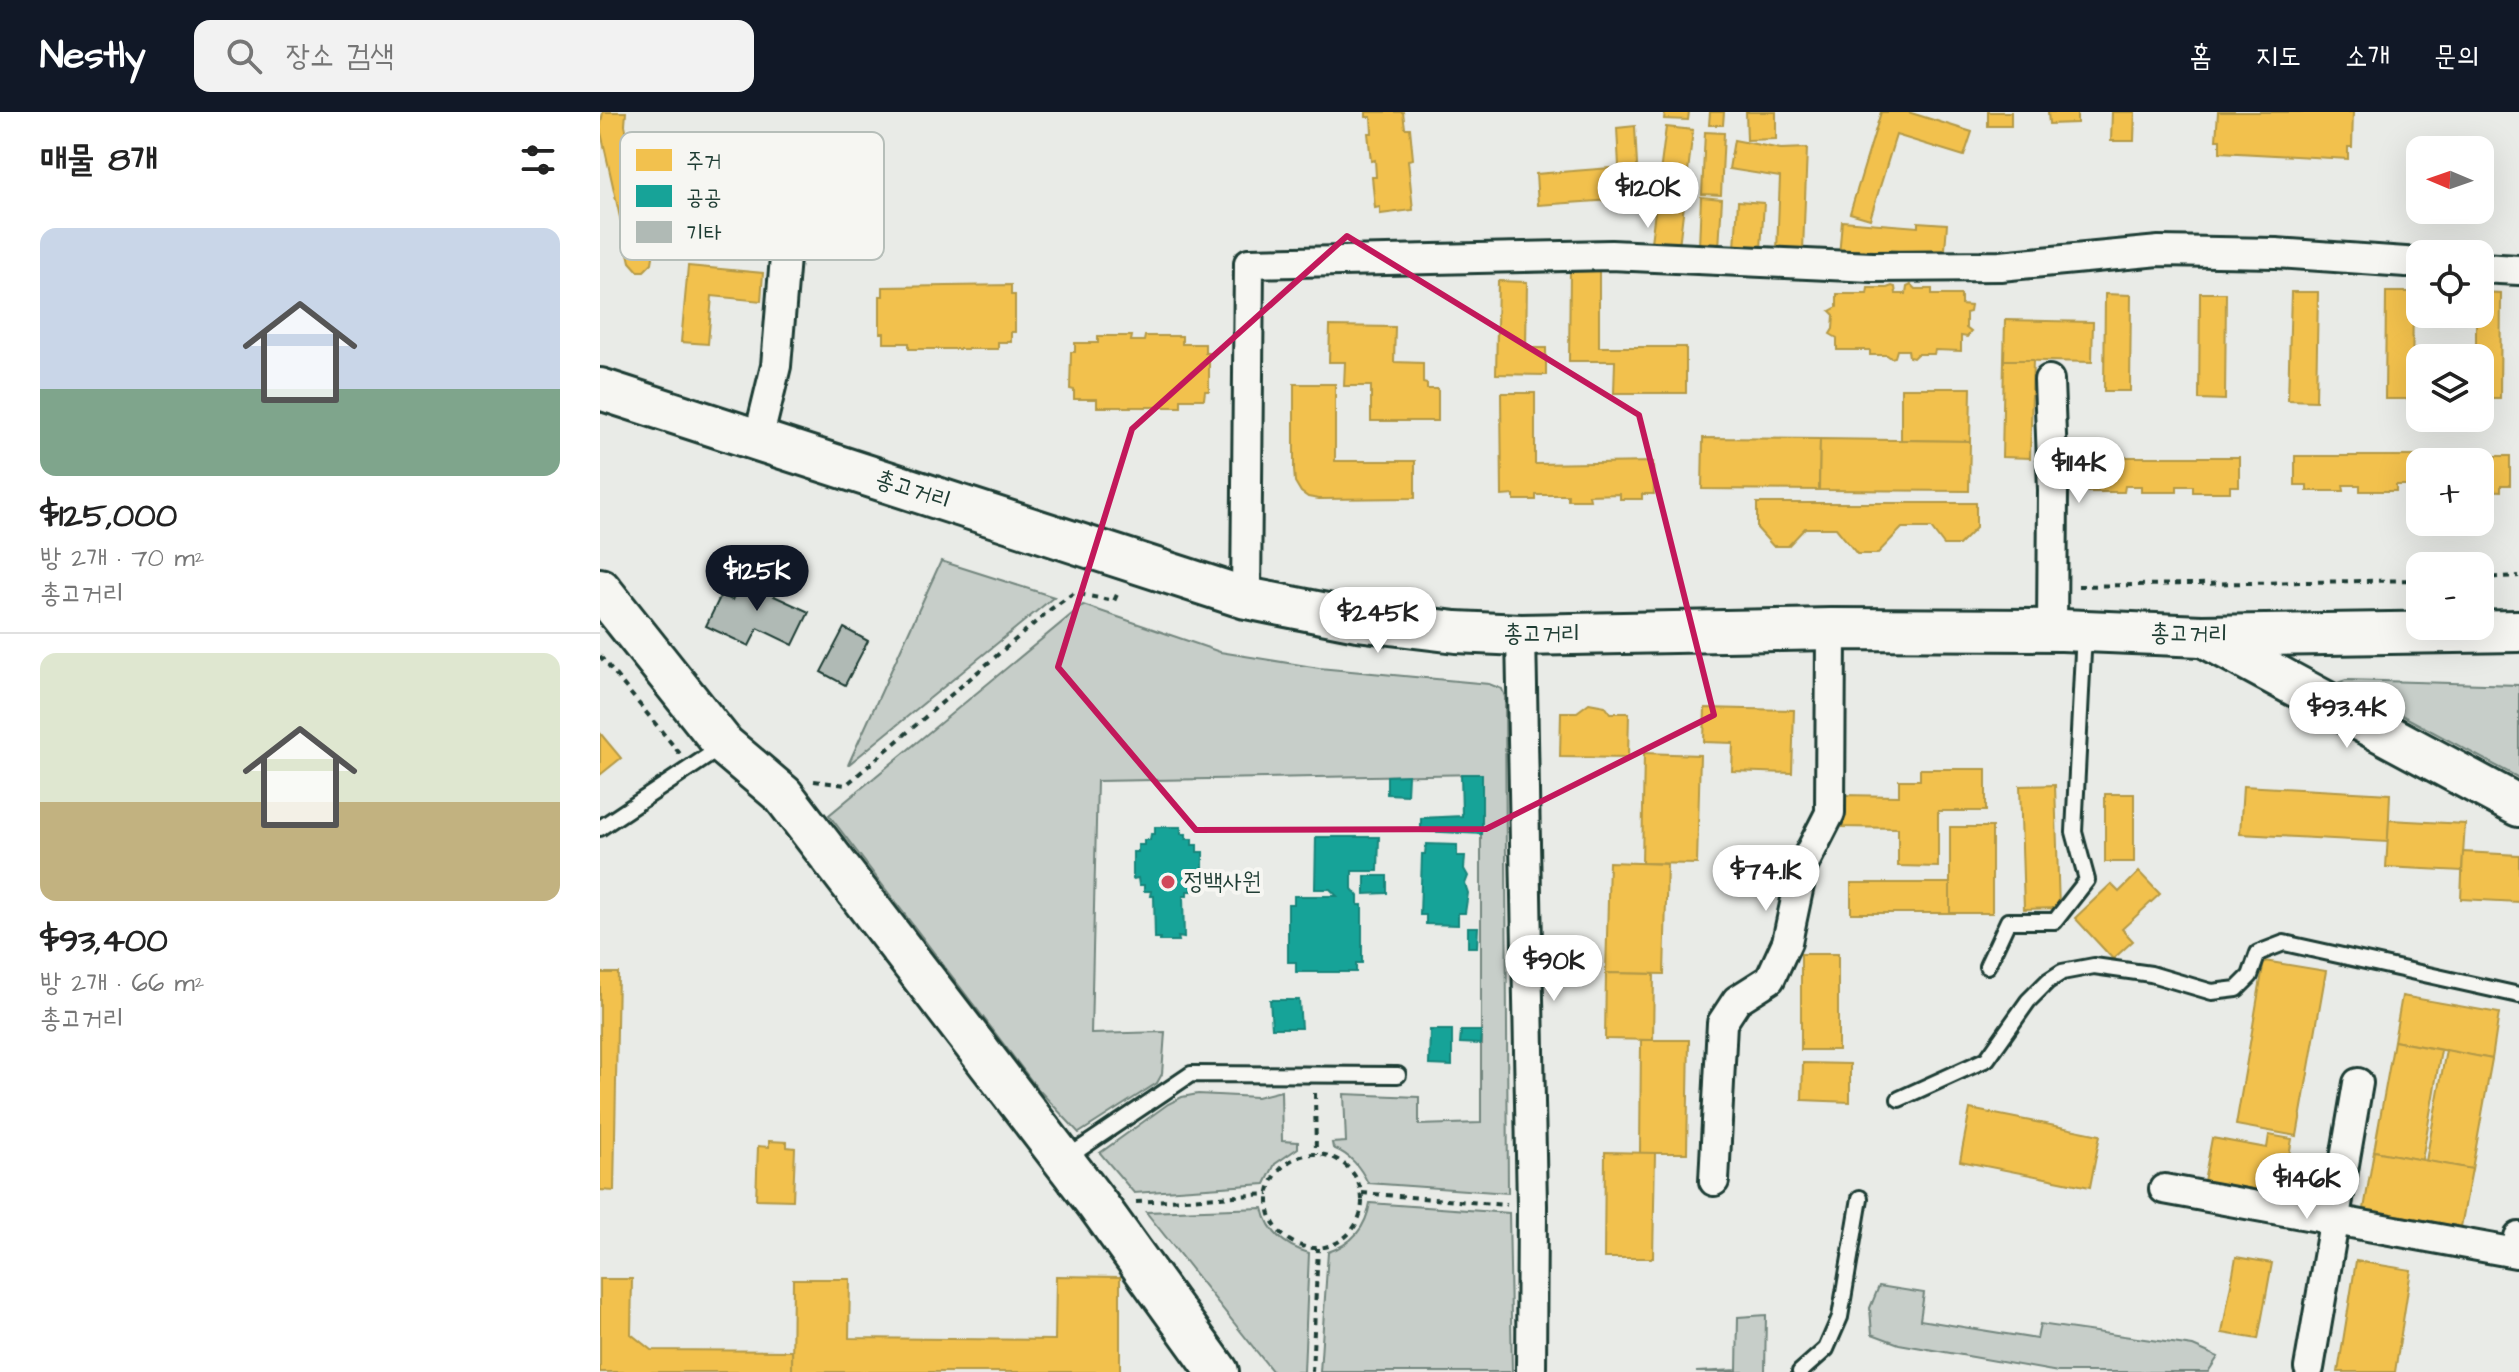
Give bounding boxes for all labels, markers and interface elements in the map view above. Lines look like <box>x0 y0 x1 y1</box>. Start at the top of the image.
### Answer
search box <box>194 20 754 92</box>
text: Nestly <box>40 30 146 82</box>
icon: search <box>222 34 266 78</box>
text: 장소 검색 <box>286 35 394 77</box>
text: 홈 <box>2189 37 2212 76</box>
text: 지도 <box>2256 37 2301 76</box>
text: 소개 <box>2345 37 2390 76</box>
text: 문의 <box>2434 37 2479 76</box>
legend <box>620 132 884 260</box>
text: 매물 8개 <box>40 136 158 184</box>
north arrow <box>2406 136 2494 224</box>
map controls <box>2406 136 2494 640</box>
icon: filters <box>516 138 560 182</box>
text: 주거 <box>686 146 721 177</box>
pin: $120K <box>1592 162 1704 230</box>
text: $120K <box>1616 170 1680 206</box>
text: 공공 <box>686 182 721 213</box>
text: 기타 <box>686 218 722 249</box>
button: locate <box>2406 240 2494 328</box>
icon: home <box>228 280 372 424</box>
button: layers <box>2406 344 2494 432</box>
pin: $114K <box>2023 437 2135 505</box>
text: $114K <box>2052 445 2106 481</box>
button: + <box>2406 448 2494 536</box>
street label: 총고거리 <box>871 462 955 518</box>
text: $125,000 <box>40 492 177 540</box>
text: 방 2개 · 70 m² <box>40 540 204 576</box>
pin: $125K <box>701 545 813 613</box>
button: − <box>2406 552 2494 640</box>
text: $125K <box>724 553 790 589</box>
text: 총고거리 <box>40 576 124 612</box>
pin: $245K <box>1322 587 1434 655</box>
text: $245K <box>1337 595 1419 631</box>
street label: 총고거리 <box>2150 616 2228 652</box>
street label: 총고거리 <box>1503 617 1581 651</box>
pin: $93.4K <box>2282 682 2412 750</box>
text: $93.4K <box>2307 690 2387 726</box>
icon: home <box>228 705 372 849</box>
pin: $74.1K <box>1701 845 1831 913</box>
text: $74.1K <box>1731 853 1801 889</box>
place label: 정백사원 <box>1184 865 1261 899</box>
marker: 정백사원 <box>1159 873 1177 891</box>
text: $93,400 <box>40 917 168 965</box>
pin: $90K <box>1507 935 1601 1003</box>
text: $90K <box>1523 943 1585 979</box>
text: 방 2개 · 66 m² <box>40 965 205 1001</box>
text: 총고거리 <box>40 1001 124 1037</box>
pin: $146K <box>2251 1153 2363 1221</box>
text: $146K <box>2273 1161 2341 1197</box>

